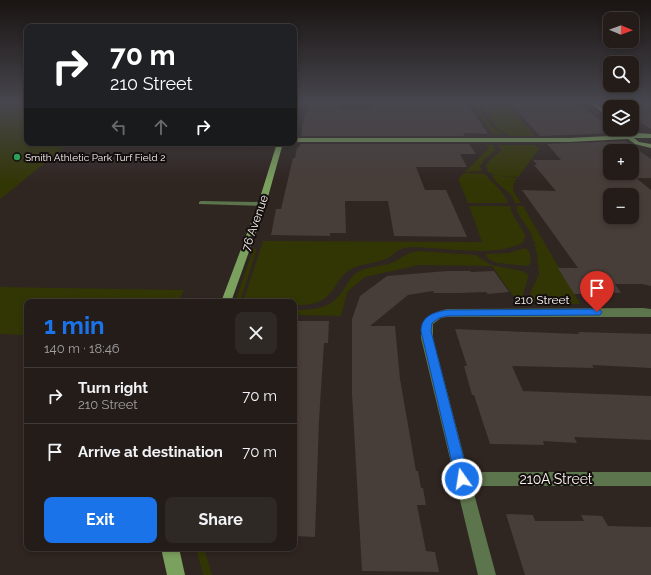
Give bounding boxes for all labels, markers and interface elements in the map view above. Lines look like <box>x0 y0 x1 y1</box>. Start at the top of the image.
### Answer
north arrow <box>603 12 639 48</box>
map controls <box>603 12 639 224</box>
text: 70 m <box>110 39 176 72</box>
icon: right <box>44 40 96 92</box>
button: search <box>603 56 639 92</box>
text: 210 Street <box>110 73 193 94</box>
button: layers <box>603 100 639 136</box>
icon: left <box>108 116 130 138</box>
icon: ahead <box>150 116 172 138</box>
icon: right <box>192 116 214 138</box>
button: + <box>603 144 639 180</box>
marker: Smith Athletic Park Turf Field 2 <box>12 152 22 162</box>
place label: Smith Athletic Park Turf Field 2 <box>25 152 165 163</box>
button: − <box>603 188 639 224</box>
street label: 76 Avenue <box>239 193 271 253</box>
pin <box>580 271 614 312</box>
icon: arrive <box>586 277 608 299</box>
street label: 210 Street <box>514 293 570 307</box>
text: 1 min <box>44 311 105 340</box>
button: close <box>235 312 277 354</box>
text: 140 m · 18:46 <box>44 341 120 356</box>
text: Turn right <box>78 379 148 397</box>
icon: right <box>44 385 66 407</box>
text: 70 m <box>242 387 277 405</box>
text: 210 Street <box>78 397 138 412</box>
icon: arrive <box>44 441 66 463</box>
text: Arrive at destination <box>78 443 223 461</box>
text: 70 m <box>242 443 277 461</box>
position arrow <box>441 458 483 500</box>
street label: 210A Street <box>519 471 593 487</box>
button: Exit <box>44 497 157 543</box>
button: Share <box>165 497 277 543</box>

